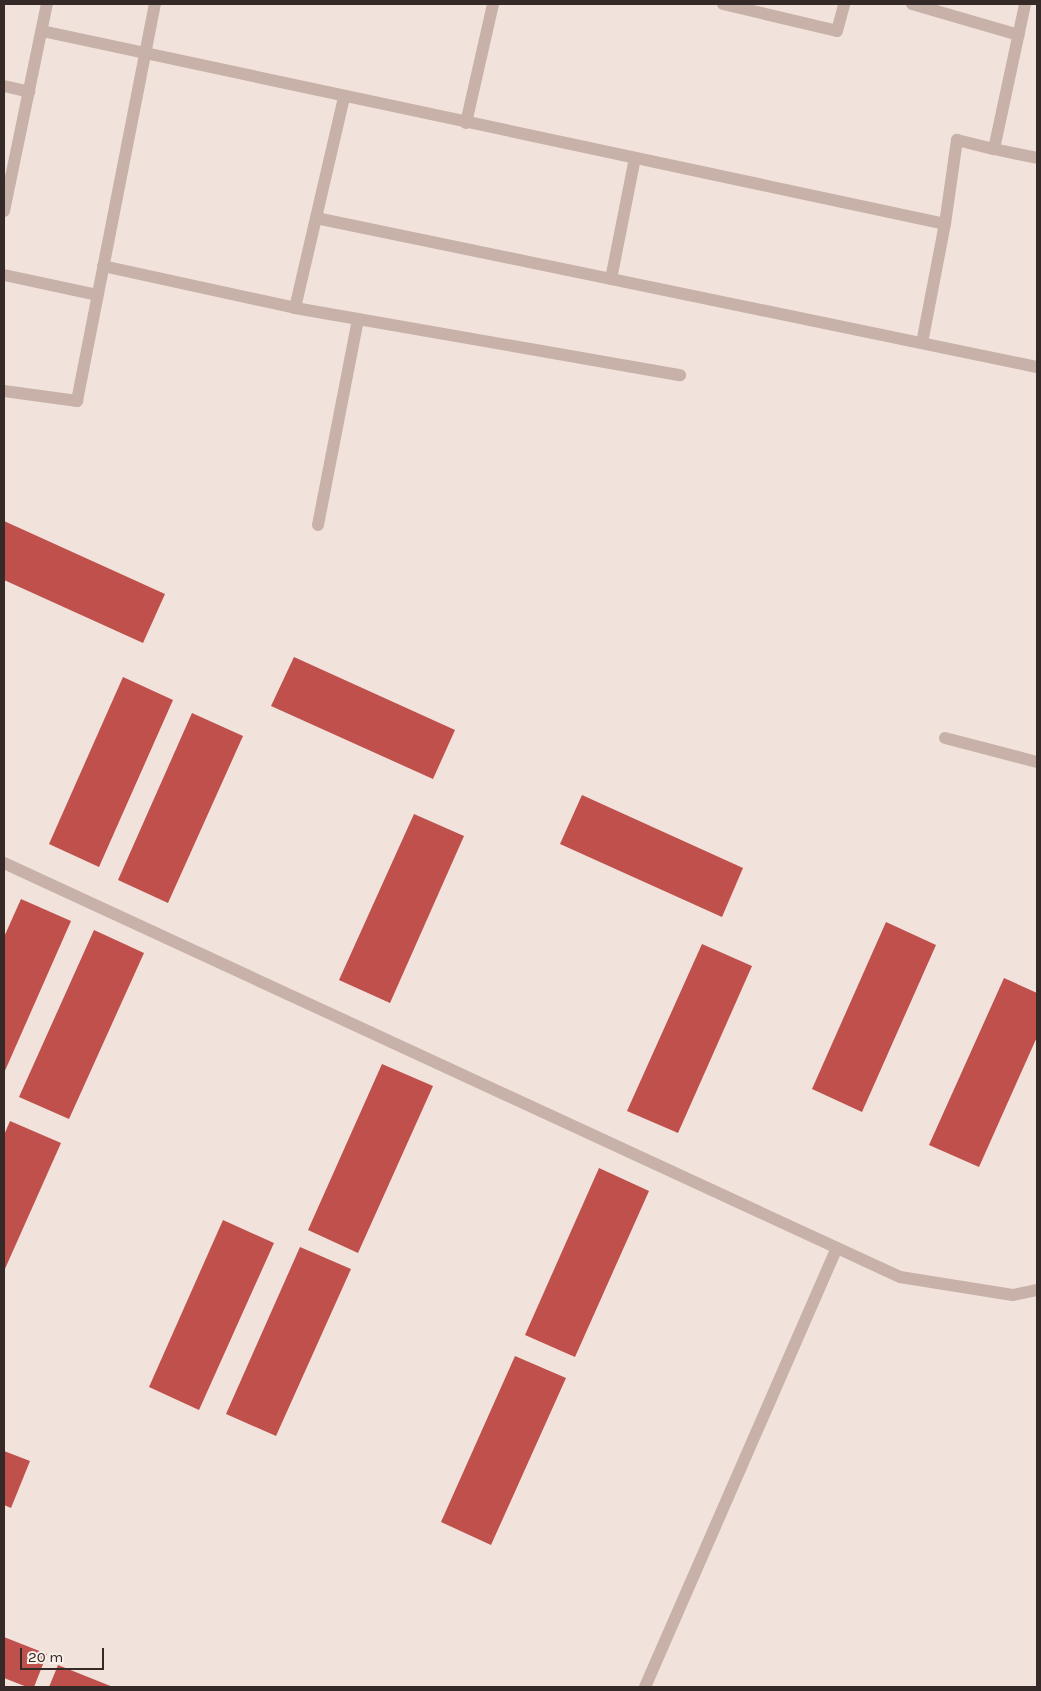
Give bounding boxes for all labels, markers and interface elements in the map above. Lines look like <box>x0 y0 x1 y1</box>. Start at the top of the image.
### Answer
scale bar <box>22 1638 106 1670</box>
text: 20 m <box>28 1648 63 1666</box>

